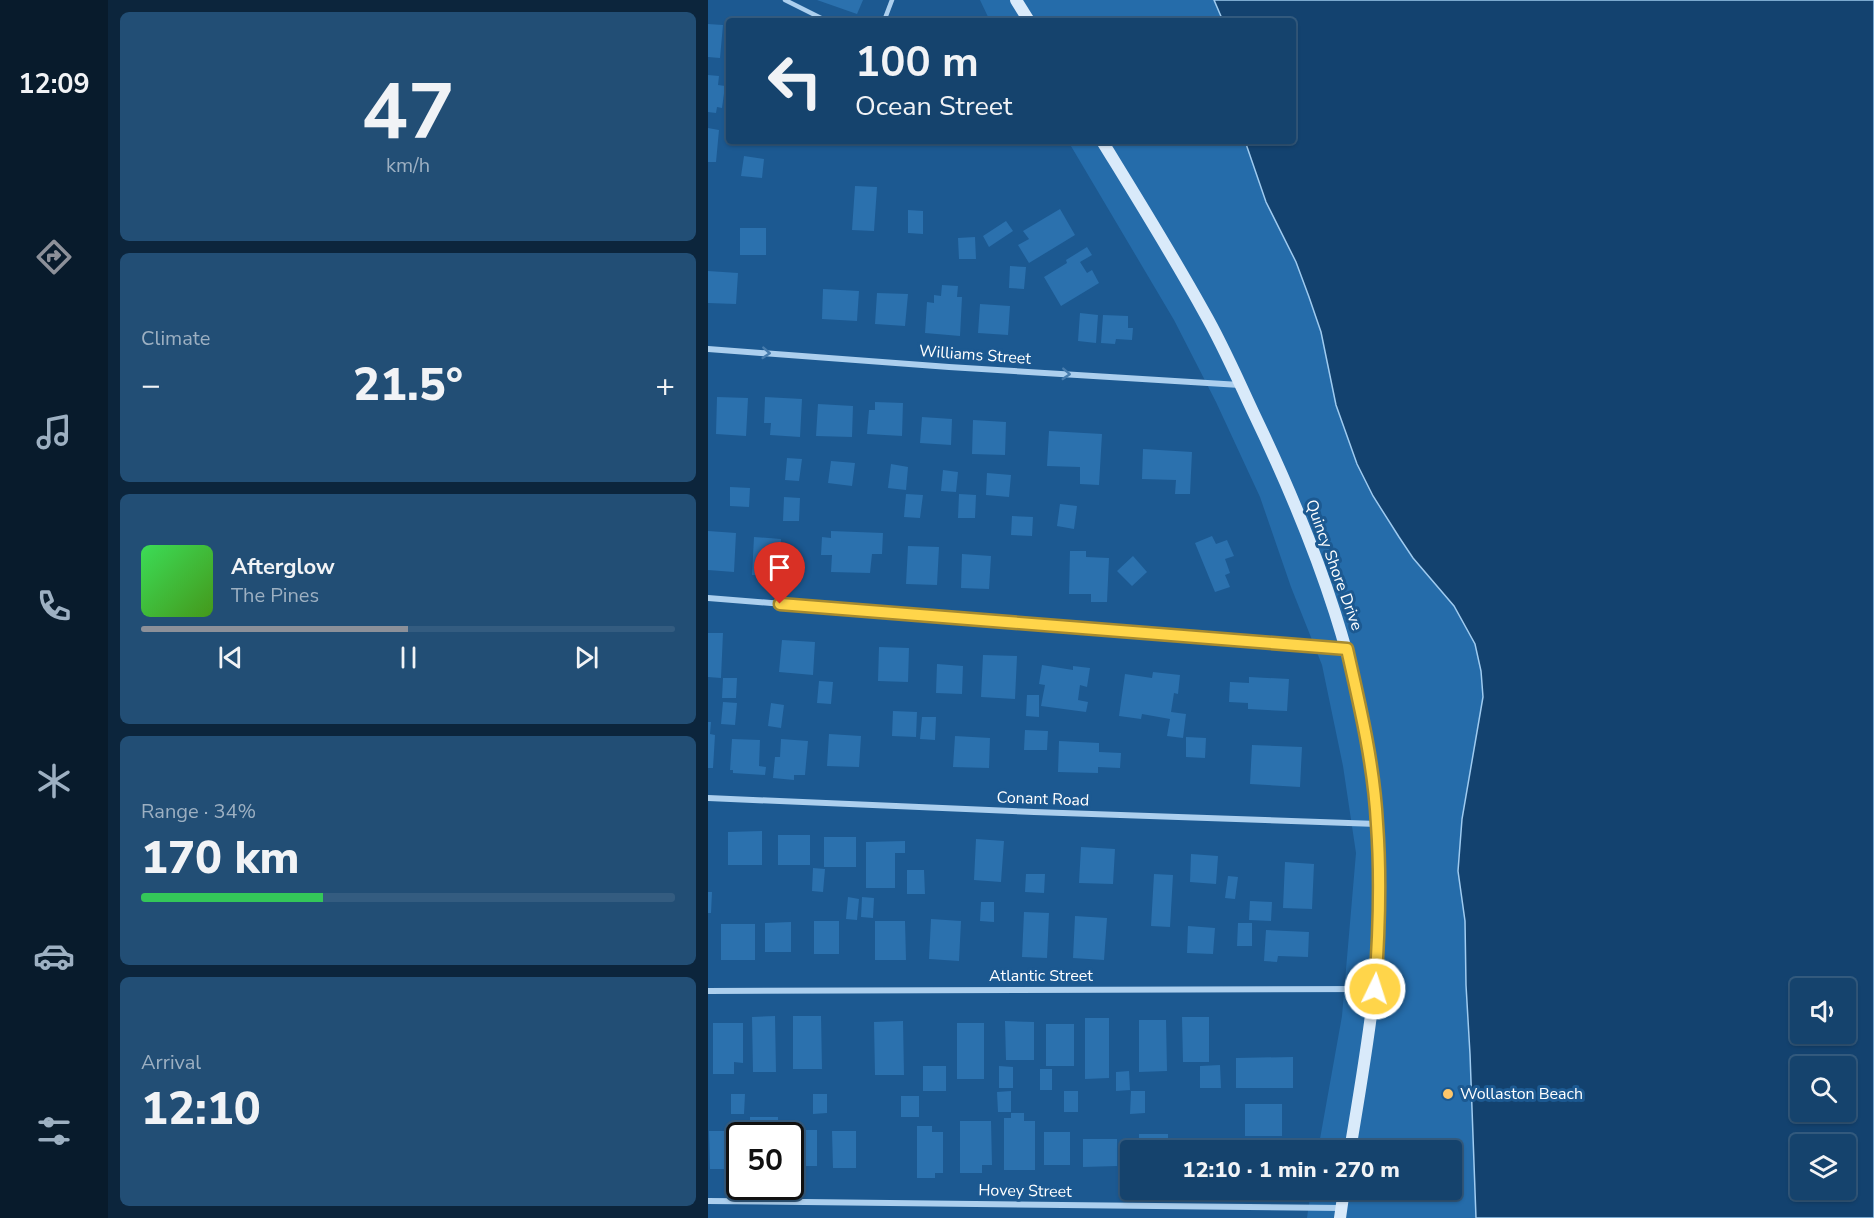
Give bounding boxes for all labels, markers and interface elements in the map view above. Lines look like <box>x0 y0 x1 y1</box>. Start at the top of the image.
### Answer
text: 100 m <box>855 34 979 91</box>
icon: left <box>756 42 834 120</box>
text: 47 <box>361 59 455 166</box>
text: 12:09 <box>18 66 90 103</box>
text: Ocean Street <box>855 88 1013 125</box>
text: km/h <box>386 152 430 179</box>
icon: directions <box>33 236 75 278</box>
text: Climate <box>141 325 210 352</box>
street label: Williams Street <box>918 340 1032 370</box>
one-way arrow <box>762 347 771 360</box>
text: 21.5° <box>353 355 463 416</box>
text: − <box>141 363 161 408</box>
text: + <box>655 363 675 408</box>
one-way arrow <box>1061 368 1070 381</box>
icon: music <box>33 411 75 453</box>
street label: Quincy Shore Drive <box>1300 496 1368 634</box>
pin <box>754 542 805 604</box>
icon: arrive <box>763 551 796 584</box>
text: Afterglow <box>231 552 335 582</box>
text: The Pines <box>231 582 319 609</box>
icon: phone <box>33 585 75 627</box>
icon: previous <box>214 641 247 674</box>
icon: pause <box>392 641 425 674</box>
icon: next <box>570 641 603 674</box>
icon: climate <box>33 760 75 802</box>
street label: Conant Road <box>996 786 1090 812</box>
text: Range · 34% <box>141 798 256 825</box>
text: 170 km <box>141 828 300 889</box>
icon: car <box>33 935 75 977</box>
position arrow <box>1343 957 1407 1021</box>
street label: Atlantic Street <box>989 965 1093 987</box>
map controls <box>1790 978 1856 1200</box>
button: sound <box>1790 978 1856 1044</box>
text: Arrival <box>141 1049 201 1076</box>
button: search <box>1790 1056 1856 1122</box>
text: 12:10 <box>141 1079 261 1140</box>
place label: Wollaston Beach <box>1460 1083 1583 1105</box>
marker: Wollaston Beach <box>1441 1087 1455 1101</box>
icon: filters <box>33 1110 75 1152</box>
speed limit sign: 50 <box>726 1122 804 1200</box>
button: layers <box>1790 1134 1856 1200</box>
text: 12:10 · 1 min · 270 m <box>1182 1155 1400 1185</box>
street label: Hovey Street <box>978 1179 1072 1203</box>

